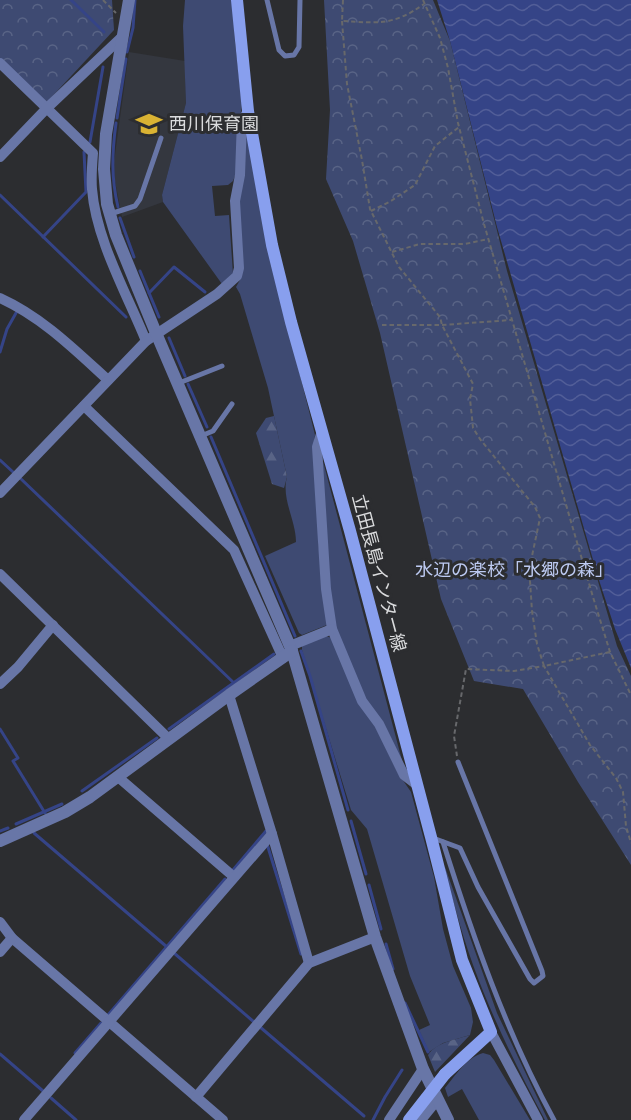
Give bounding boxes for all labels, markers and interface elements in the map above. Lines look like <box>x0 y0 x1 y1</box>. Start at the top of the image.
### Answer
school or university icon: 西川保育園 <box>134 109 164 139</box>
place label: 西川保育園 <box>169 113 259 135</box>
street label: 立田長島インター線 <box>347 492 411 654</box>
park label: 水辺の楽校「水郷の森」 <box>415 559 613 581</box>

